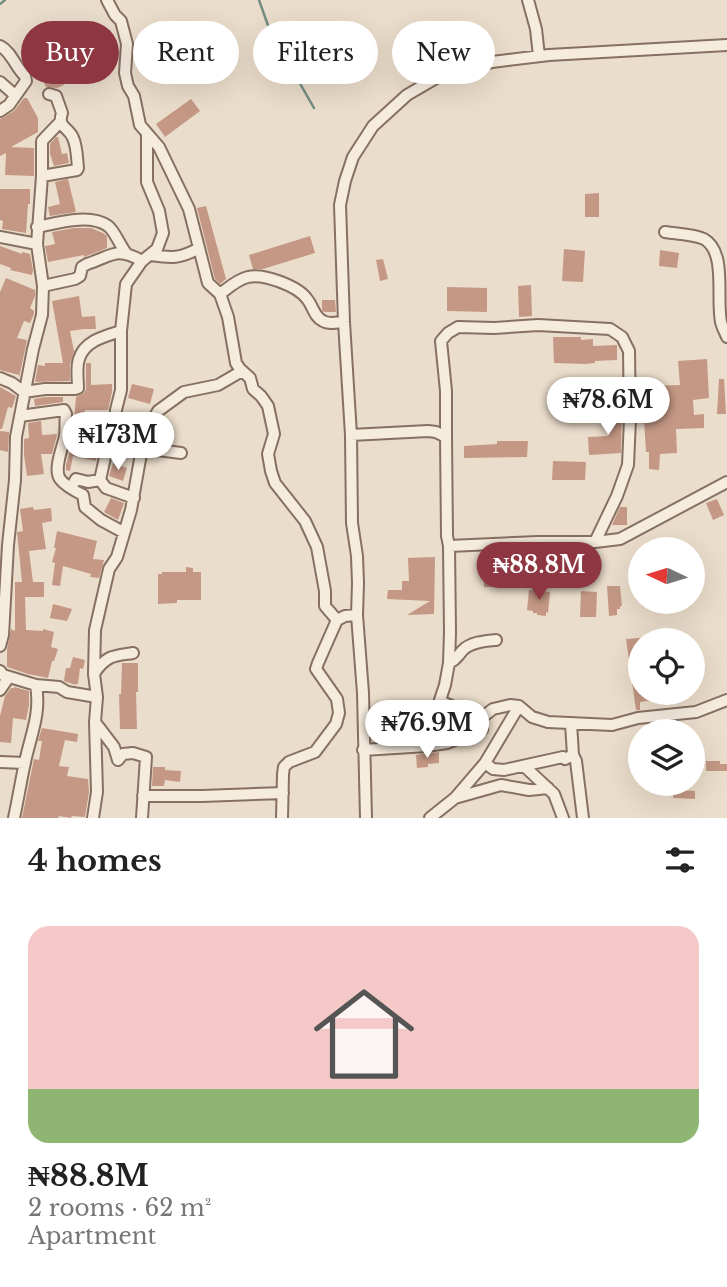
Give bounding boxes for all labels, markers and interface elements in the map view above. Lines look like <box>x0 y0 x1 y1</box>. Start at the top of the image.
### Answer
chip: Buy <box>21 21 119 84</box>
chip: Rent <box>133 21 239 84</box>
chip: Filters <box>253 21 378 84</box>
chip: New <box>392 21 495 84</box>
pin: ₦78.6M <box>551 378 665 437</box>
text: ₦78.6M <box>563 386 653 414</box>
pin: ₦173M <box>69 412 167 472</box>
text: ₦173M <box>78 421 158 449</box>
north arrow <box>628 537 705 614</box>
map controls <box>628 537 705 796</box>
pin: ₦88.8M <box>482 542 596 602</box>
text: ₦88.8M <box>493 551 585 579</box>
button: locate <box>628 628 705 705</box>
pin: ₦76.9M <box>370 700 484 760</box>
text: ₦76.9M <box>381 709 473 737</box>
button: layers <box>628 719 705 796</box>
icon: filters <box>661 841 699 879</box>
text: 4 homes <box>28 842 162 879</box>
icon: home <box>301 971 427 1097</box>
text: ₦88.8M <box>28 1157 149 1194</box>
text: 2 rooms · 62 m² <box>28 1194 211 1222</box>
text: Apartment <box>28 1222 156 1250</box>

